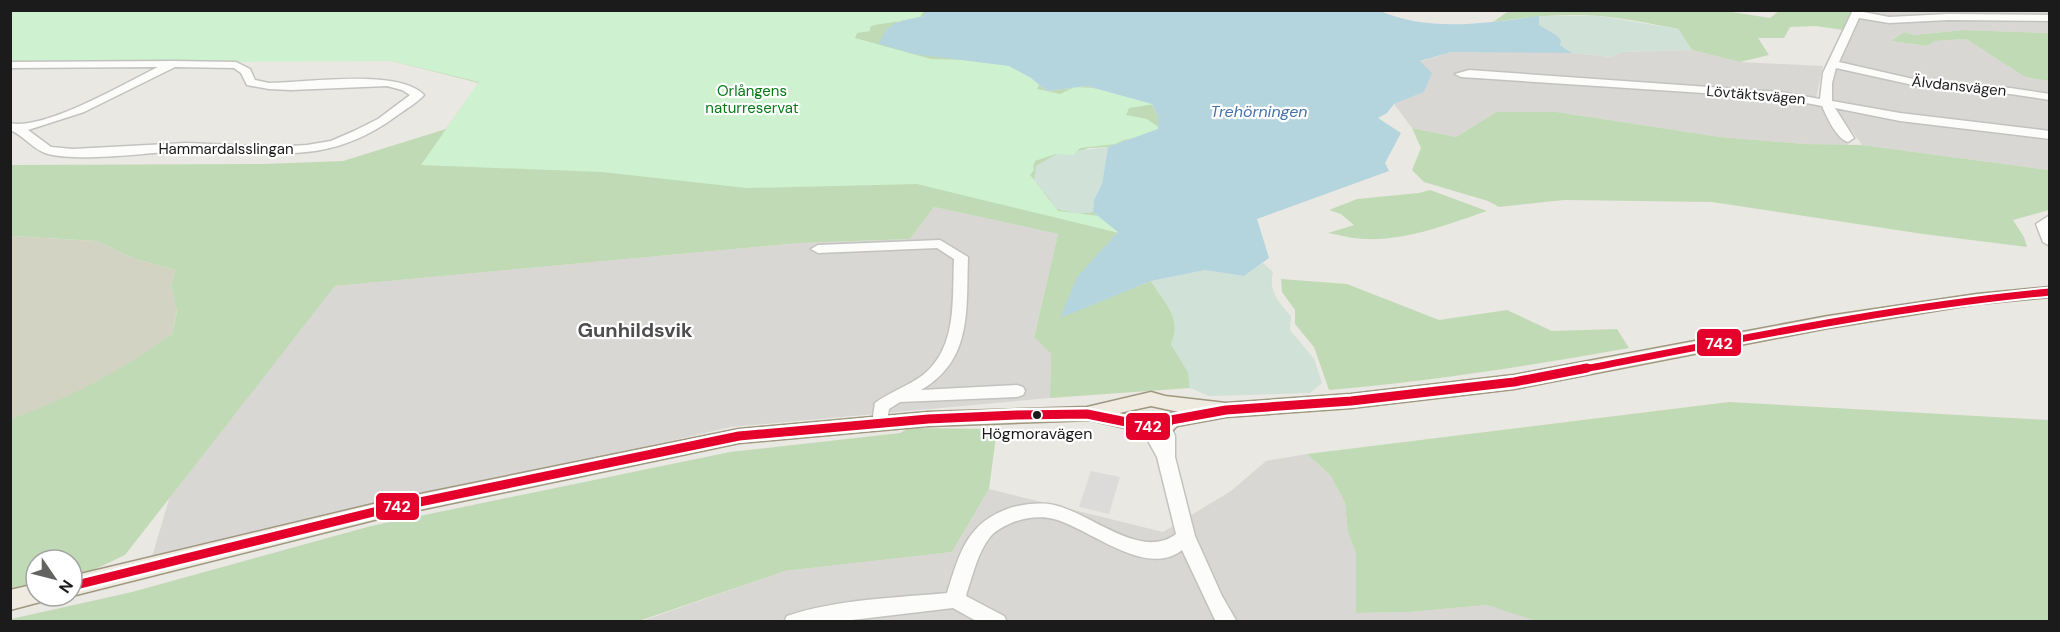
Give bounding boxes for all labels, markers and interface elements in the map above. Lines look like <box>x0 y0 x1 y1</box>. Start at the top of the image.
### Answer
street label: Älvdansvägen <box>1911 71 2007 101</box>
park label: Orlångens naturreservat <box>705 81 799 118</box>
street label: Lövtäktsvägen <box>1706 81 1806 109</box>
water label: Trehörningen <box>1211 101 1307 122</box>
street label: Hammardalsslingan <box>158 139 294 159</box>
district label: Gunhildsvik <box>577 317 693 343</box>
line badge: 742 <box>1696 328 1742 357</box>
text: 742 <box>1705 333 1733 354</box>
marker: Högmoravägen <box>1031 409 1043 421</box>
line badge: 742 <box>1125 412 1171 441</box>
text: 742 <box>1134 416 1162 437</box>
place label: Högmoravägen <box>982 423 1092 444</box>
line badge: 742 <box>375 492 420 521</box>
text: 742 <box>383 496 411 517</box>
north arrow <box>24 548 84 608</box>
text: N <box>54 576 78 597</box>

